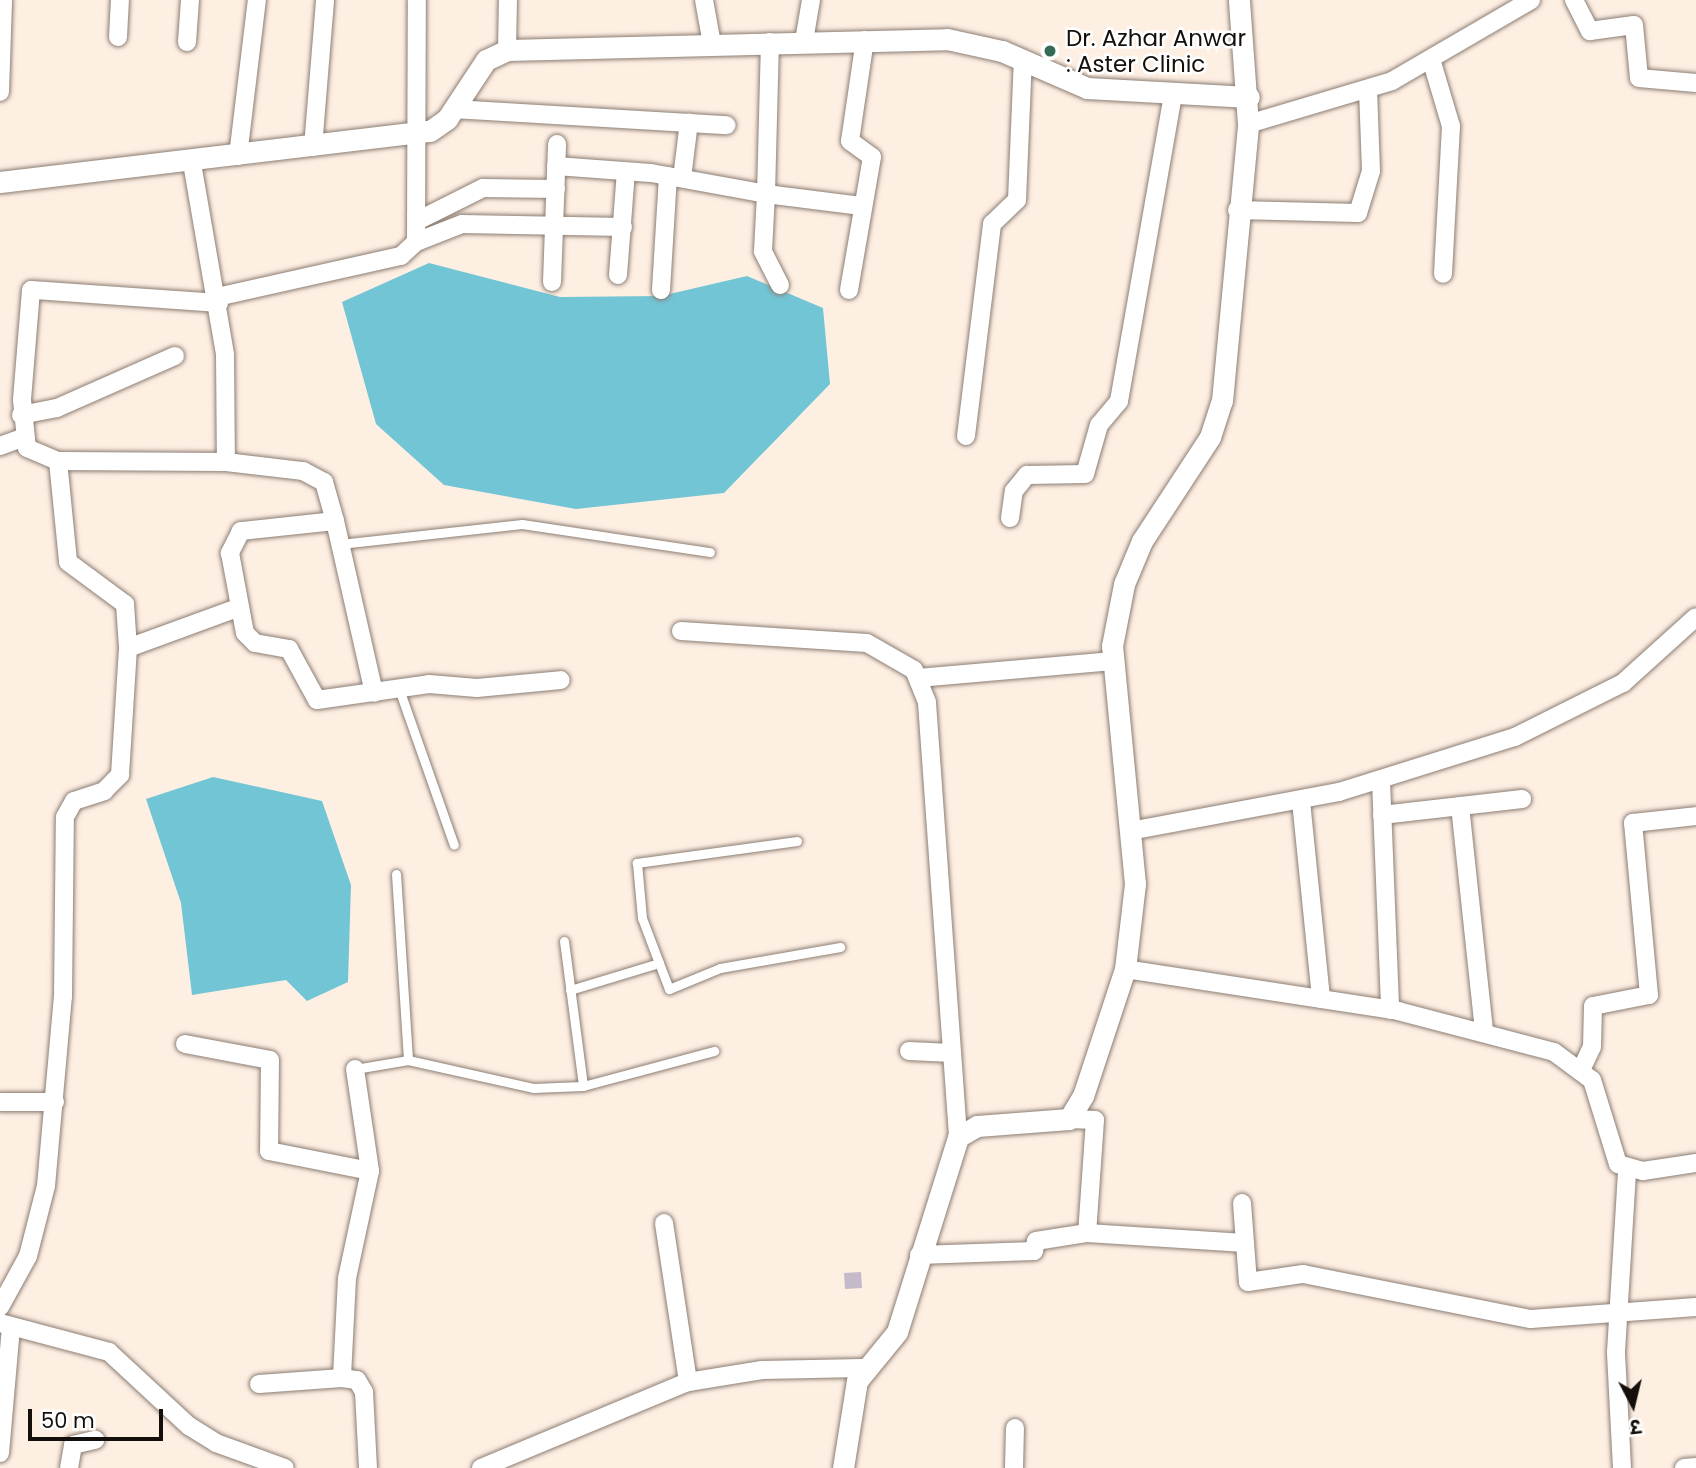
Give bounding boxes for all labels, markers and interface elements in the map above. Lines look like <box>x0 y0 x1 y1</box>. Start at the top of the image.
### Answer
place label: Dr. Azhar Anwar : Aster Clinic <box>1066 24 1246 78</box>
marker: Dr. Azhar Anwar : Aster Clinic <box>1040 41 1060 61</box>
north arrow <box>1598 1370 1668 1440</box>
scale bar <box>32 1394 166 1438</box>
text: 50 m <box>41 1406 95 1435</box>
text: उ <box>1629 1412 1643 1440</box>

